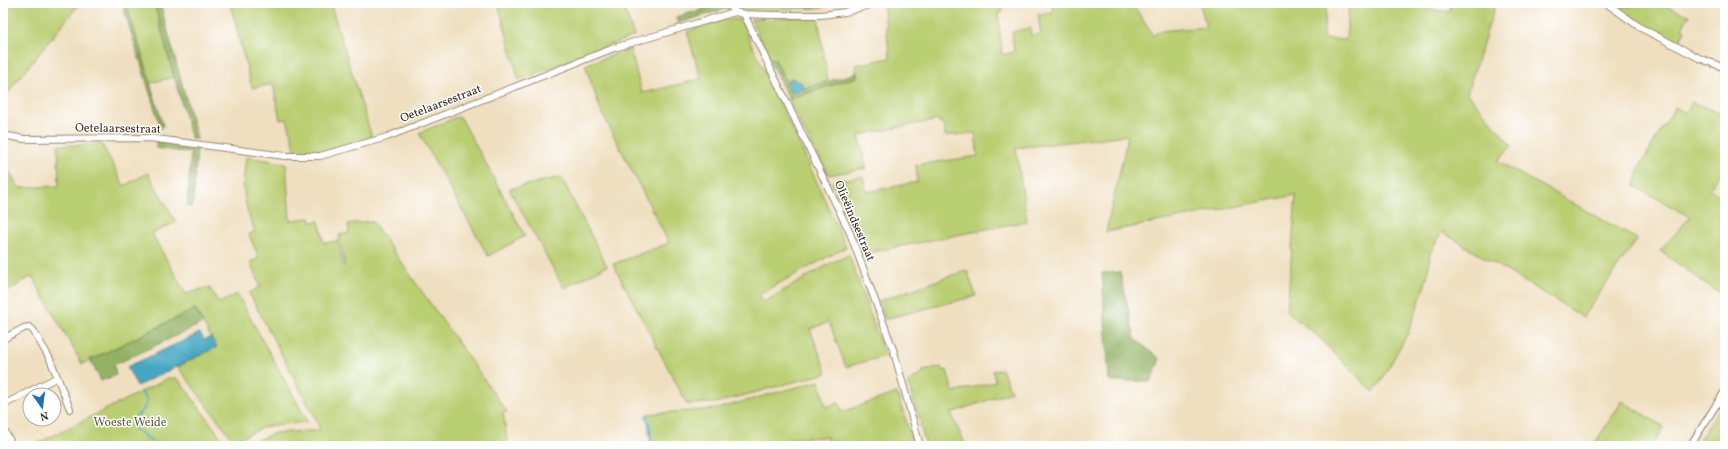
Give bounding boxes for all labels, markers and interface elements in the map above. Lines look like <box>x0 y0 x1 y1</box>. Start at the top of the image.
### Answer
street label: Oetelaarsestraat <box>398 81 484 127</box>
street label: Oetelaarsestraat <box>75 120 161 138</box>
street label: Olieëindsestraat <box>830 178 878 264</box>
north arrow <box>22 387 62 427</box>
text: N <box>38 407 50 423</box>
park label: Woeste Weide <box>94 415 167 431</box>

